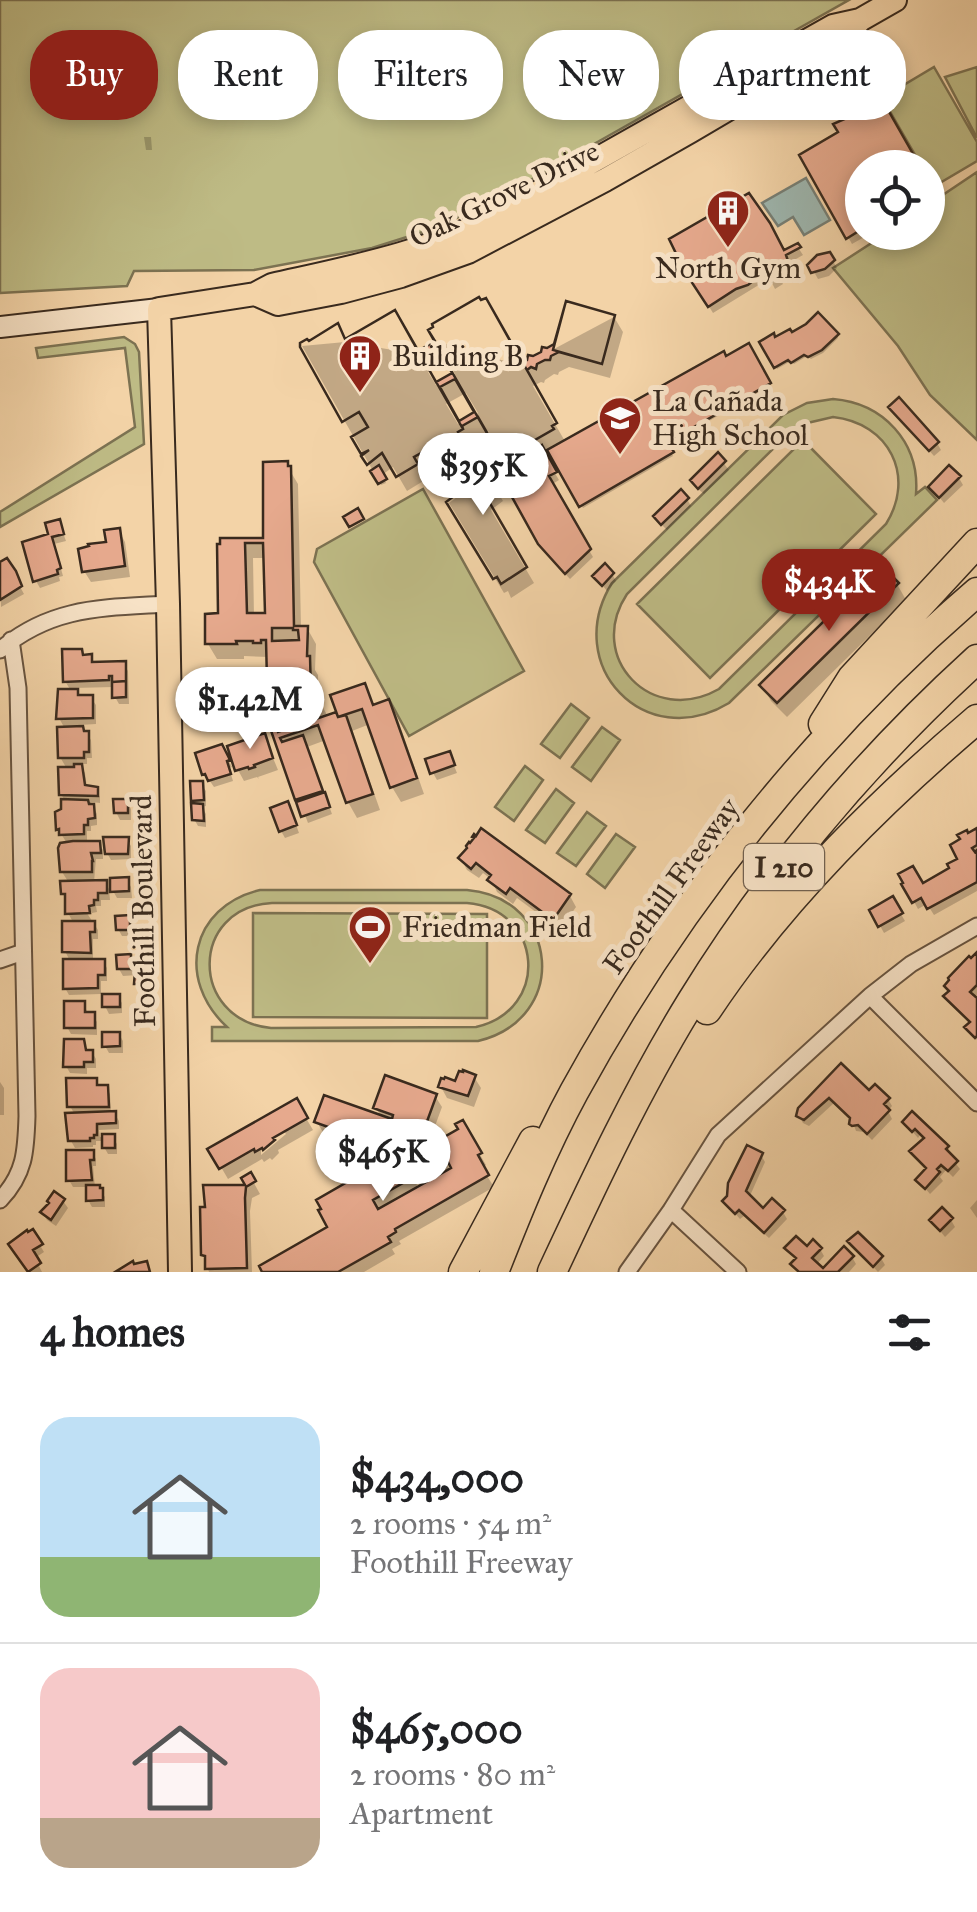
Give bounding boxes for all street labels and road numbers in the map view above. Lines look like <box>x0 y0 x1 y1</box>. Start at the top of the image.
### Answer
street label: Oak Grove Drive <box>403 133 605 255</box>
street label: Foothill Freeway <box>595 790 747 981</box>
street label: Foothill Boulevard <box>123 794 163 1028</box>
road number: I 210 <box>744 844 824 890</box>

